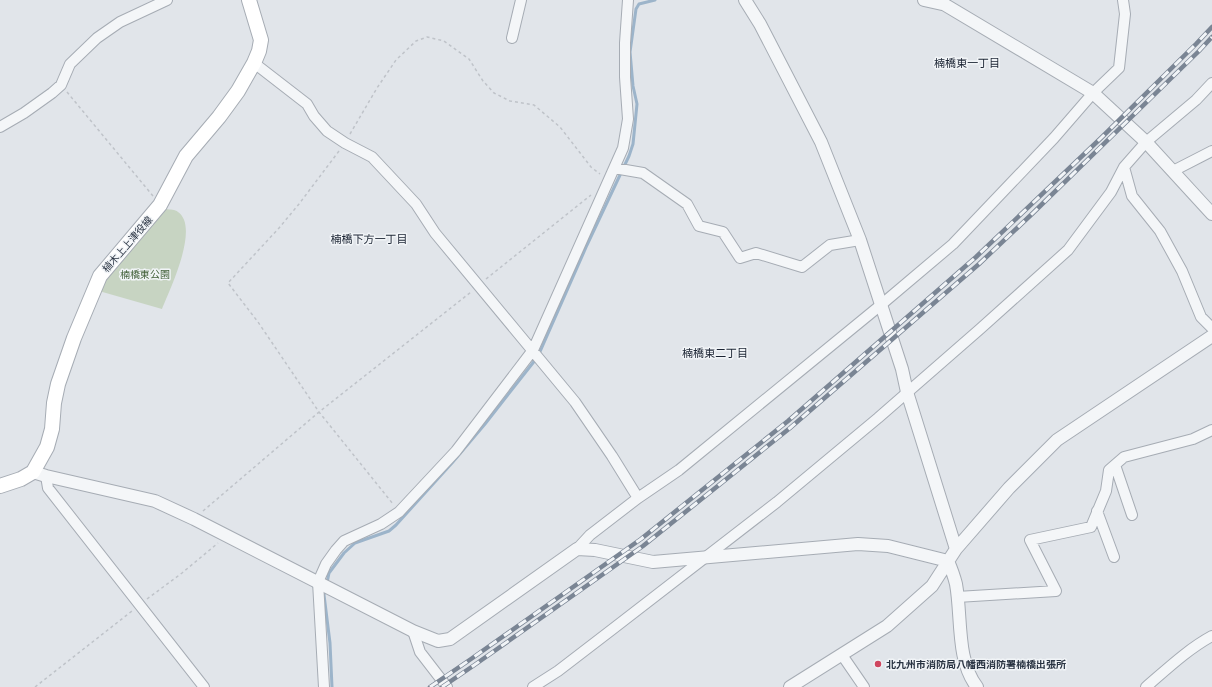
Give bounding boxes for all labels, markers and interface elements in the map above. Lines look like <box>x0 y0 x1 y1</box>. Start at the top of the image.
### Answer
district label: 楠橋東一丁目 <box>934 55 1000 70</box>
street label: 植木上上津役線 <box>99 213 155 275</box>
district label: 楠橋下方一丁目 <box>331 231 408 246</box>
park label: 楠橋東公園 <box>120 267 170 281</box>
district label: 楠橋東二丁目 <box>682 345 748 360</box>
place label: 北九州市消防局八幡西消防署楠橋出張所 <box>886 657 1066 671</box>
marker: 北九州市消防局八幡西消防署楠橋出張所 <box>873 659 883 669</box>

